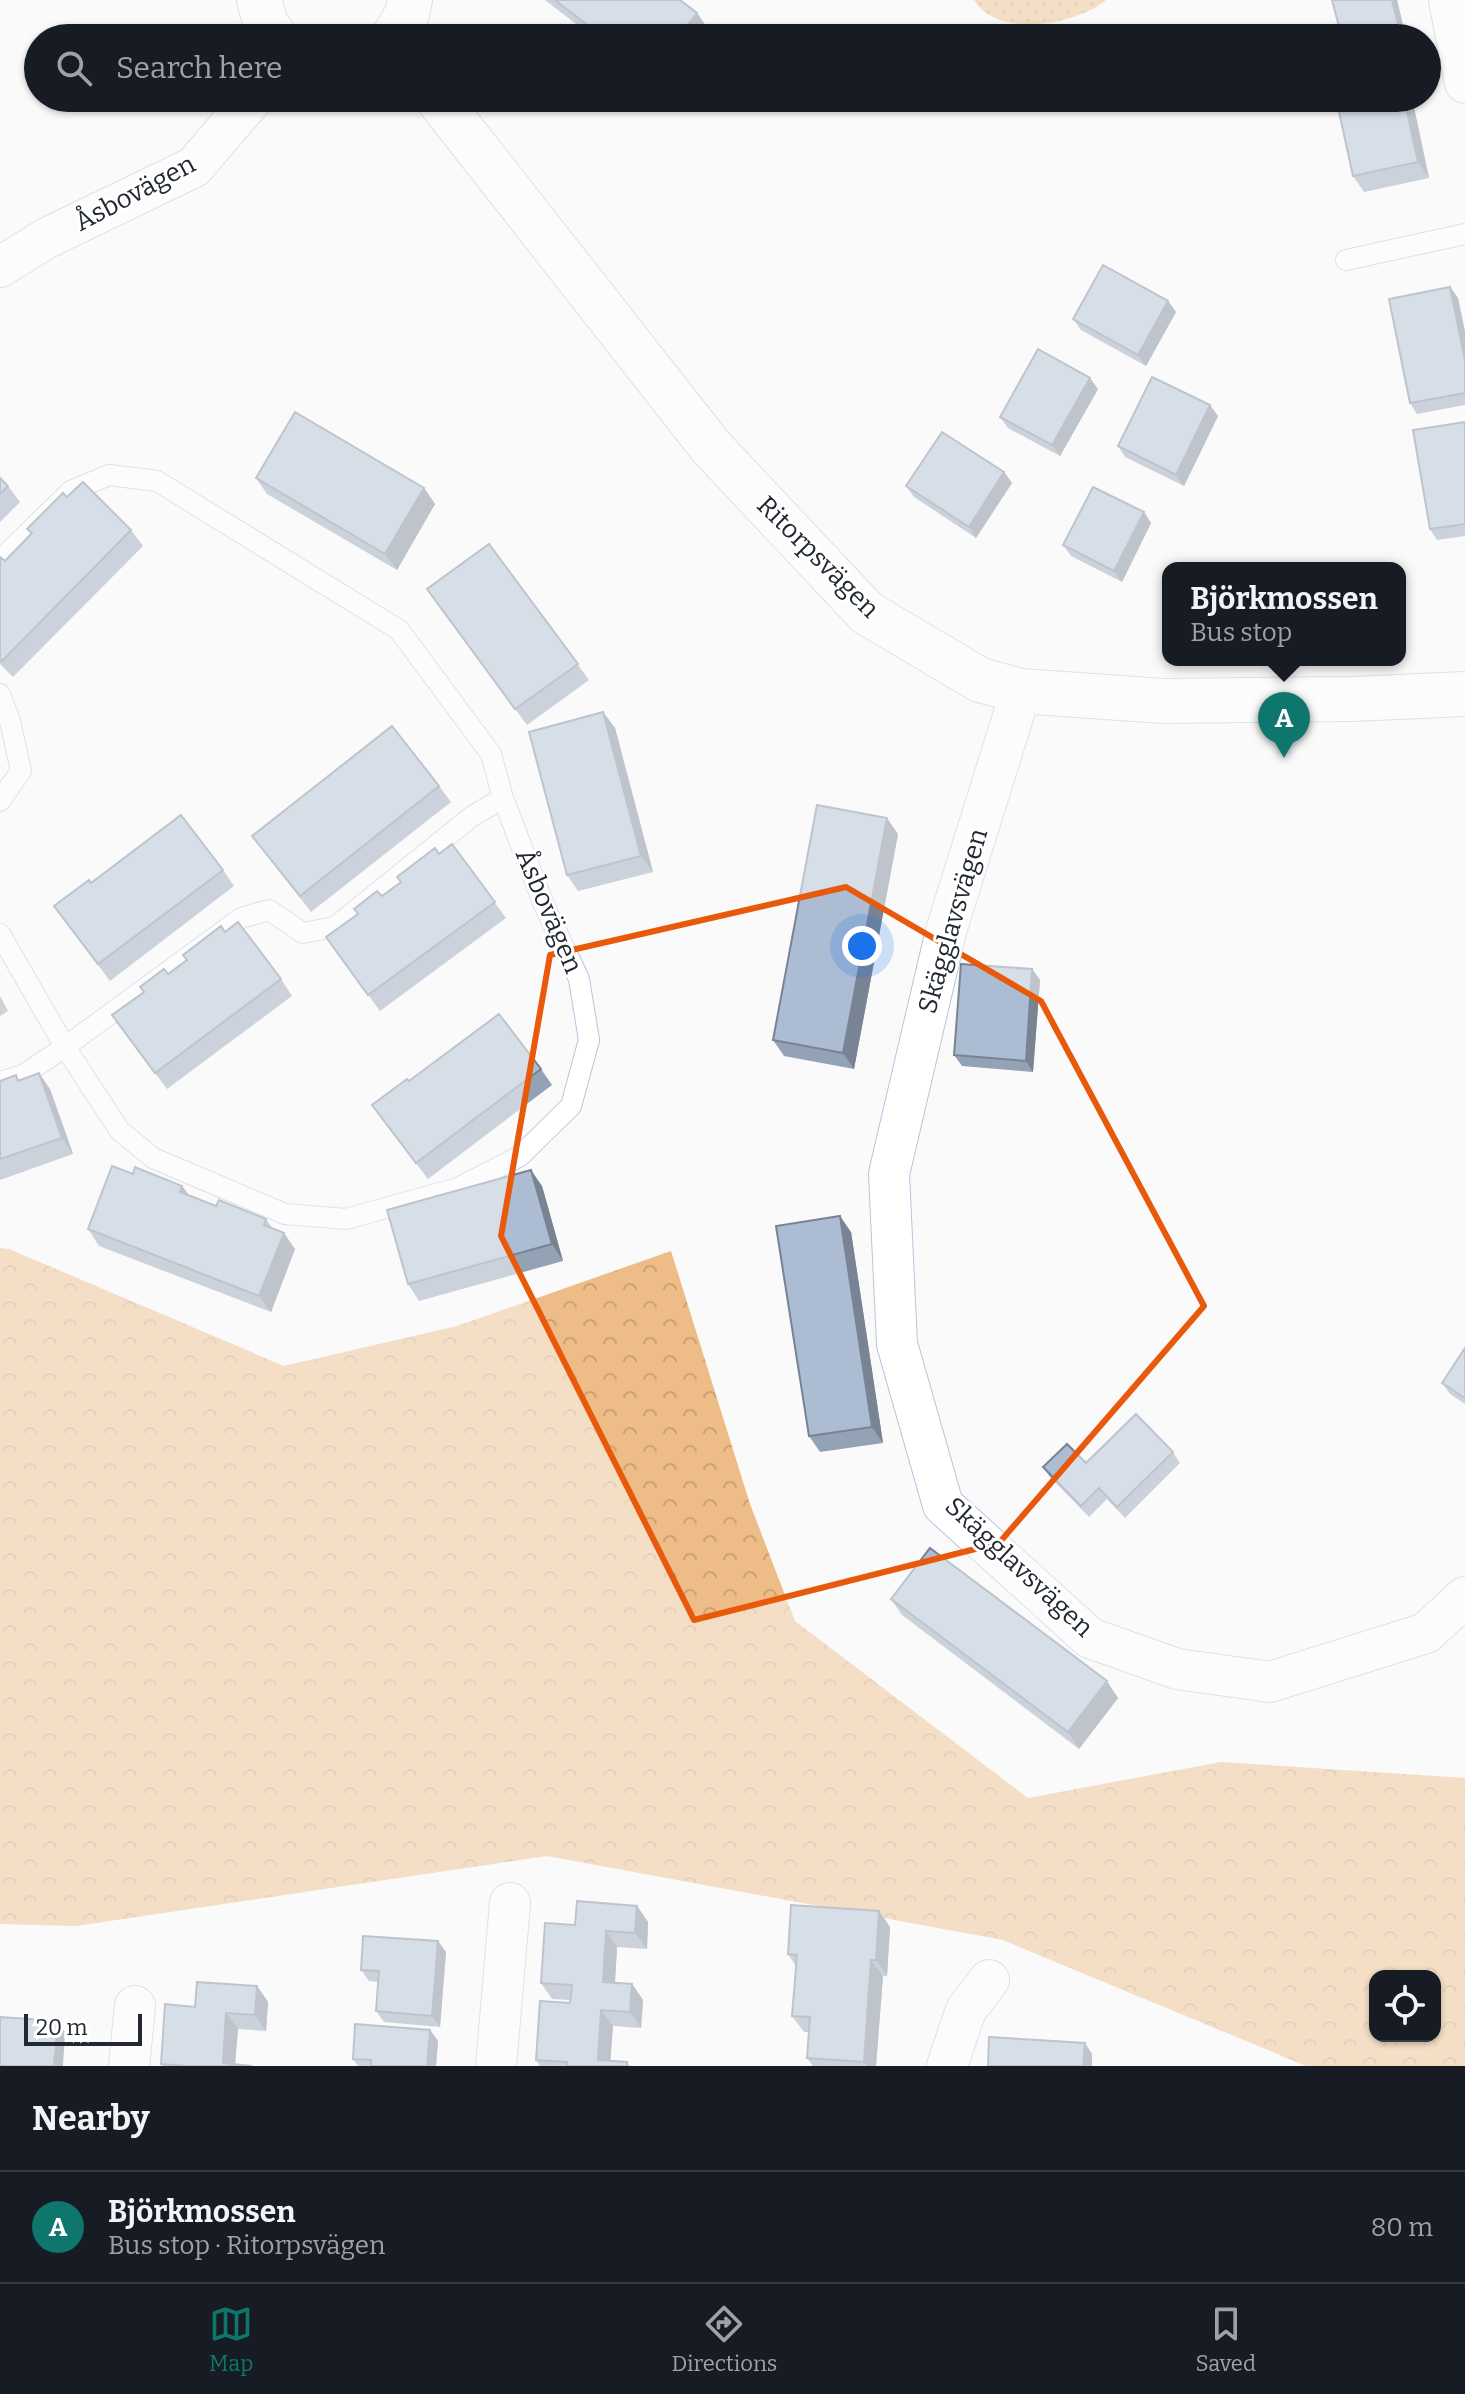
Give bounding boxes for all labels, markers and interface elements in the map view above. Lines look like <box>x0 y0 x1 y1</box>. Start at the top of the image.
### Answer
search box <box>24 24 1441 112</box>
icon: search <box>52 46 96 90</box>
text: Search here <box>116 50 283 86</box>
street label: Åsbovägen <box>69 148 201 238</box>
street label: Ritorpsvägen <box>751 490 886 625</box>
popup <box>1162 562 1406 666</box>
text: Björkmossen <box>1190 581 1378 617</box>
text: Bus stop <box>1190 617 1292 648</box>
pin: A <box>1258 692 1310 758</box>
street label: Skägglavsvägen <box>912 824 994 1017</box>
street label: Åsbovägen <box>509 844 589 978</box>
your location <box>842 926 882 966</box>
street label: Skägglavsvägen <box>939 1491 1100 1644</box>
map controls <box>1369 1970 1441 2042</box>
button: locate <box>1369 1970 1441 2042</box>
scale bar <box>24 2010 142 2046</box>
text: 20 m <box>36 2014 87 2041</box>
text: Nearby <box>32 2098 150 2139</box>
text: Björkmossen <box>108 2194 296 2230</box>
text: A <box>49 2212 67 2243</box>
text: 80 m <box>1371 2212 1433 2243</box>
text: Bus stop · Ritorpsvägen <box>108 2230 385 2261</box>
tab: Map <box>209 2302 253 2377</box>
tab: Directions <box>672 2302 777 2377</box>
tab: Saved <box>1196 2302 1256 2377</box>

